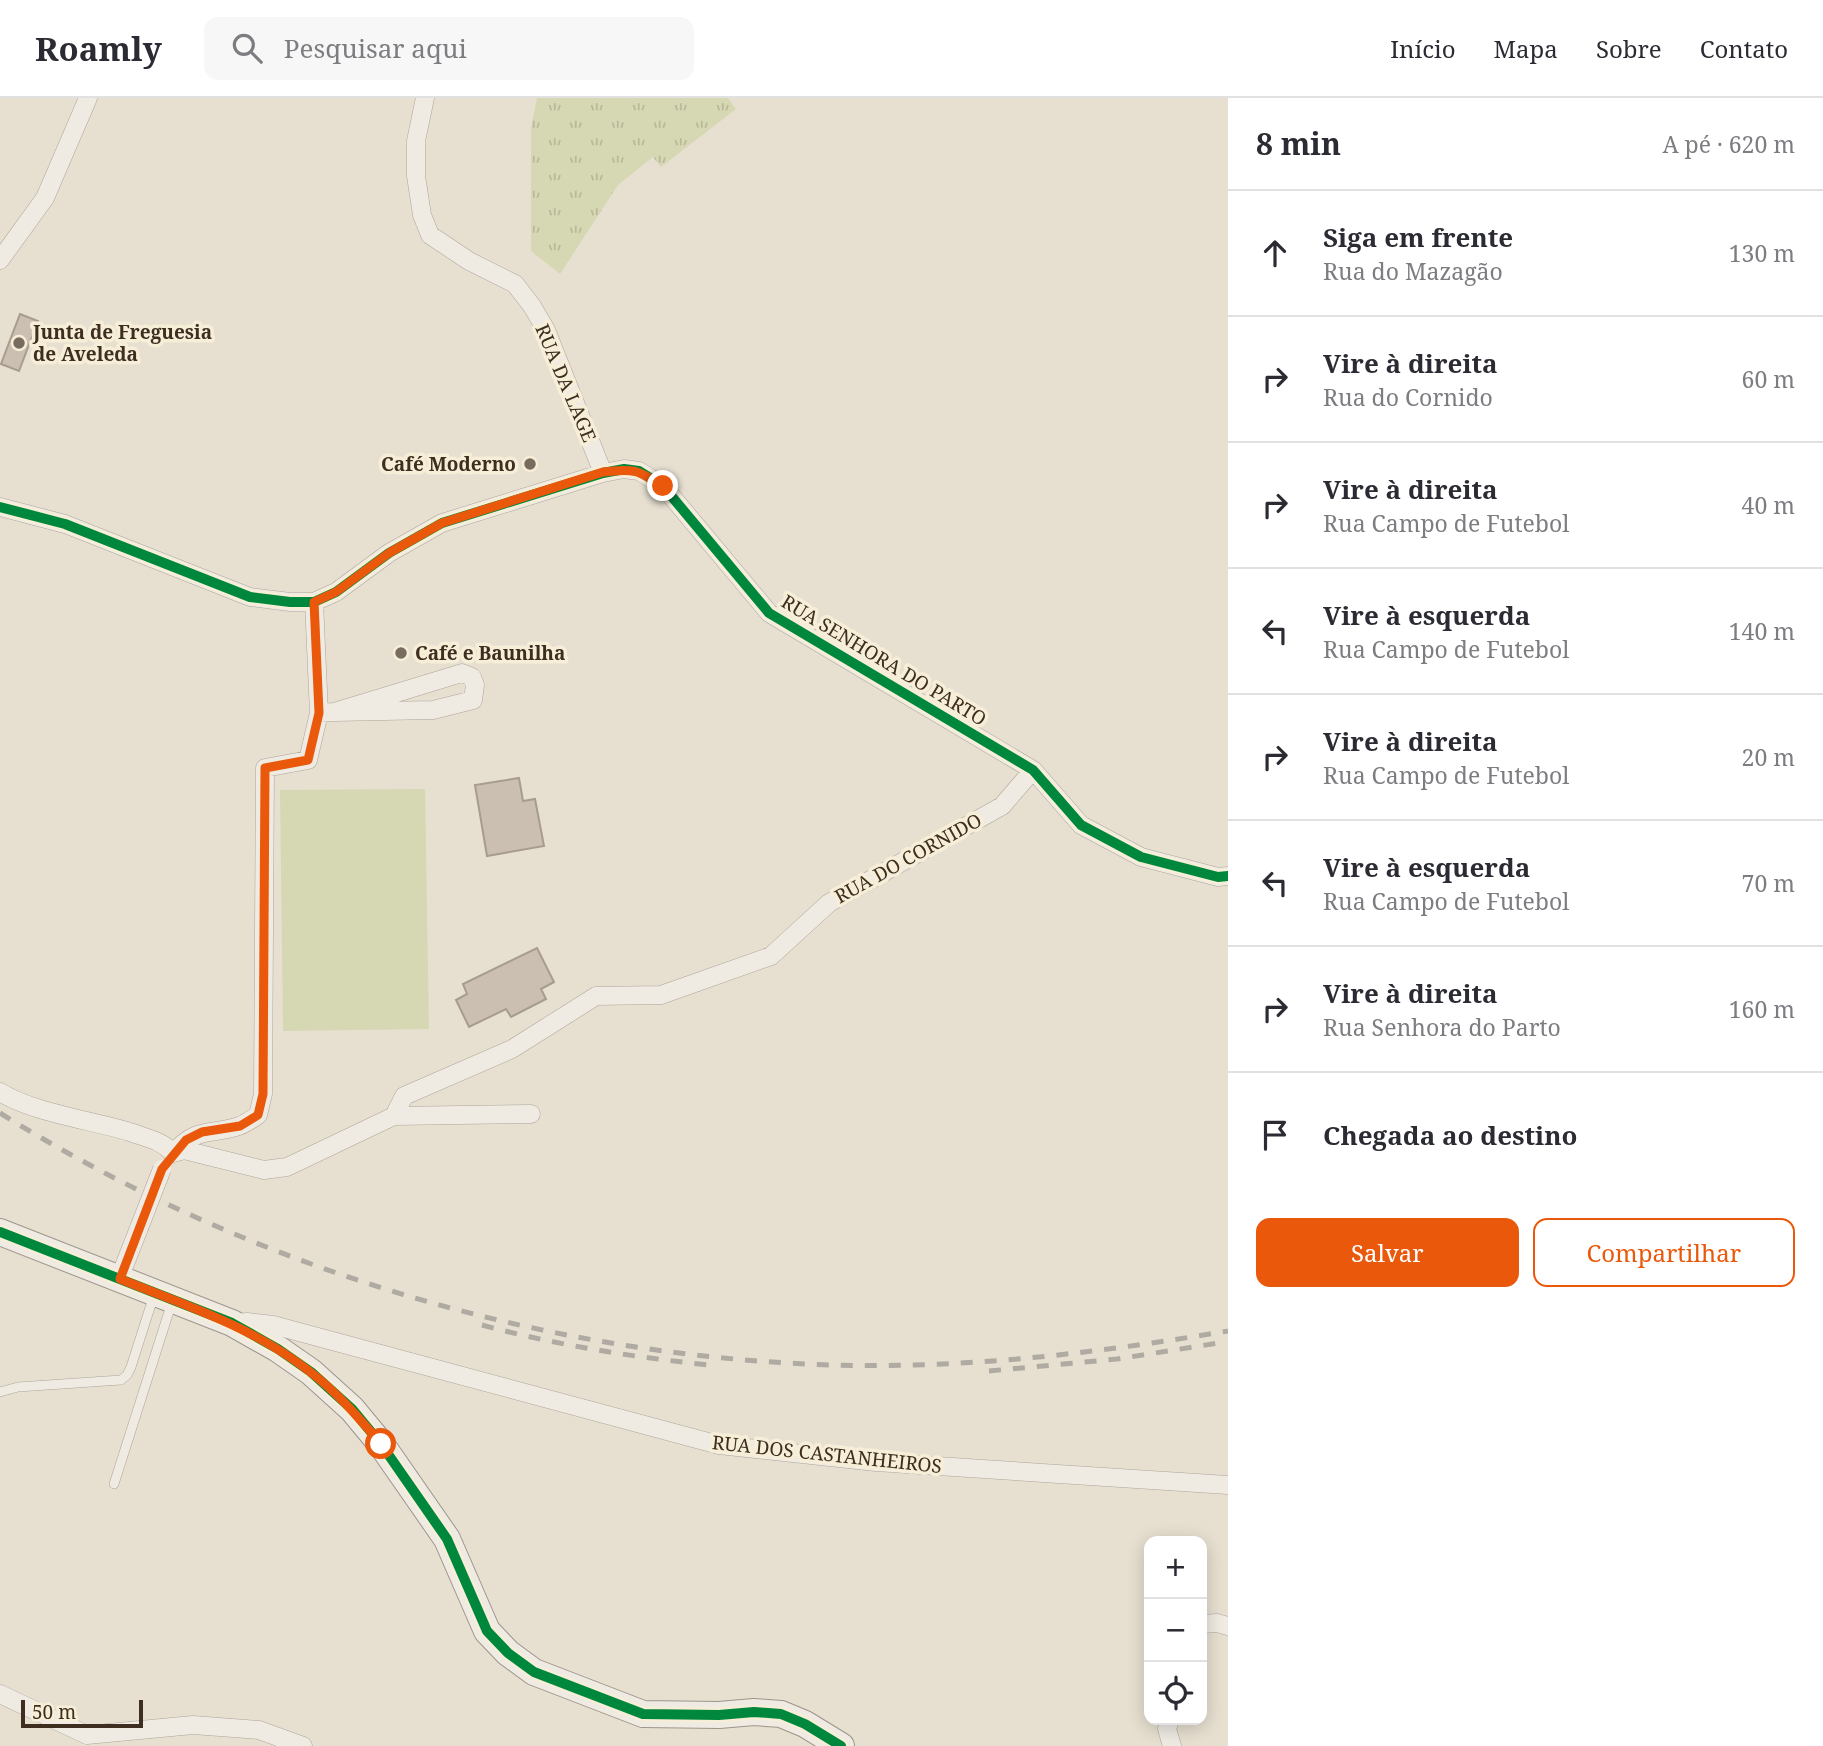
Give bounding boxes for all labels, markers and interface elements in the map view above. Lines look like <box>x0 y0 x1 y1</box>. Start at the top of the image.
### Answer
search box <box>204 17 694 80</box>
text: Roamly <box>35 26 162 71</box>
icon: search <box>228 29 266 67</box>
text: Pesquisar aqui <box>284 30 467 66</box>
text: Início <box>1390 32 1456 65</box>
text: Mapa <box>1494 32 1558 65</box>
text: Sobre <box>1596 32 1662 65</box>
text: Contato <box>1700 32 1788 65</box>
text: 8 min <box>1256 123 1341 164</box>
text: A pé · 620 m <box>1662 128 1795 160</box>
text: Siga em frente <box>1323 219 1513 255</box>
icon: ahead <box>1256 234 1294 272</box>
text: 130 m <box>1729 237 1795 269</box>
text: Rua do Mazagão <box>1323 255 1503 287</box>
place label: Junta de Freguesia de Aveleda <box>32 319 212 367</box>
street label: RUA DA LAGE <box>529 320 603 446</box>
marker: Junta de Freguesia de Aveleda <box>11 335 27 351</box>
text: Vire à direita <box>1323 345 1498 381</box>
icon: right <box>1256 360 1294 398</box>
text: 60 m <box>1742 363 1795 395</box>
text: Rua do Cornido <box>1323 381 1493 413</box>
place label: Café Moderno <box>381 451 516 477</box>
marker: Café Moderno <box>522 456 538 472</box>
route end <box>647 470 678 501</box>
text: Vire à direita <box>1323 471 1498 507</box>
icon: right <box>1256 486 1294 524</box>
text: 40 m <box>1742 489 1795 521</box>
text: Rua Campo de Futebol <box>1323 507 1569 539</box>
street label: RUA SENHORA DO PARTO <box>777 588 991 732</box>
text: Vire à esquerda <box>1323 597 1530 633</box>
icon: left <box>1256 612 1294 650</box>
text: 140 m <box>1729 615 1795 647</box>
text: Rua Campo de Futebol <box>1323 633 1569 665</box>
place label: Café e Baunilha <box>415 640 565 666</box>
marker: Café e Baunilha <box>393 645 409 661</box>
text: Vire à direita <box>1323 723 1498 759</box>
icon: right <box>1256 738 1294 776</box>
text: 20 m <box>1742 741 1795 773</box>
text: Rua Campo de Futebol <box>1323 759 1569 791</box>
street label: RUA DO CORNIDO <box>830 807 986 909</box>
text: Vire à esquerda <box>1323 849 1530 885</box>
icon: left <box>1256 864 1294 902</box>
text: 70 m <box>1742 867 1795 899</box>
text: Rua Campo de Futebol <box>1323 885 1569 917</box>
text: Vire à direita <box>1323 975 1498 1011</box>
icon: right <box>1256 990 1294 1028</box>
text: 160 m <box>1729 993 1795 1025</box>
text: Rua Senhora do Parto <box>1323 1011 1561 1043</box>
icon: arrive <box>1256 1116 1294 1154</box>
text: Chegada ao destino <box>1323 1117 1578 1153</box>
button: Salvar <box>1256 1218 1519 1287</box>
button: Compartilhar <box>1533 1218 1795 1287</box>
route start <box>365 1428 396 1459</box>
street label: RUA DOS CASTANHEIROS <box>711 1429 943 1479</box>
map controls <box>1144 1536 1207 1725</box>
button: + <box>1144 1536 1207 1599</box>
button: − <box>1144 1599 1207 1662</box>
button: locate <box>1144 1662 1207 1725</box>
scale bar <box>21 1697 144 1729</box>
text: 50 m <box>32 1699 76 1725</box>

